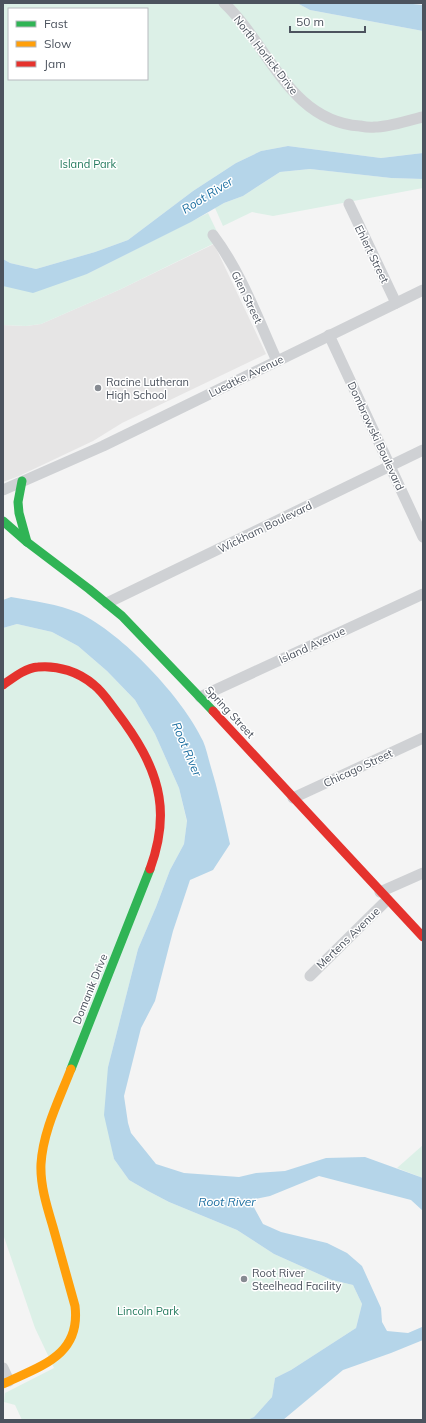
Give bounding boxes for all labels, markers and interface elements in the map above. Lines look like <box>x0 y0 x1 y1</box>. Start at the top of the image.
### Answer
legend <box>8 8 148 80</box>
scale bar <box>290 8 365 34</box>
street label: North Horlick Drive <box>231 13 301 97</box>
text: 50 m <box>296 14 324 29</box>
text: Fast <box>44 16 68 31</box>
text: Slow <box>44 36 72 51</box>
text: Jam <box>44 56 66 71</box>
park label: Island Park <box>60 157 117 171</box>
water label: Root River <box>179 173 236 217</box>
street label: Ehlert Street <box>352 223 392 285</box>
street label: Glen Street <box>228 269 266 326</box>
street label: Luedtke Avenue <box>206 352 286 400</box>
place label: Racine Lutheran High School <box>106 375 189 402</box>
street label: Dombrowski Boulevard <box>345 379 407 493</box>
marker: Racine Lutheran High School <box>93 383 103 393</box>
street label: Wickham Boulevard <box>216 498 314 556</box>
street label: Island Avenue <box>277 623 347 667</box>
street label: Spring Street <box>202 683 258 741</box>
water label: Root River <box>169 720 205 779</box>
street label: Chicago Street <box>321 746 395 790</box>
street label: Mertens Avenue <box>313 904 383 972</box>
street label: Domanik Drive <box>69 952 111 1026</box>
water label: Root River <box>198 1194 256 1209</box>
place label: Root River Steelhead Facility <box>252 1266 341 1293</box>
marker: Root River Steelhead Facility <box>239 1274 249 1284</box>
park label: Lincoln Park <box>117 1304 179 1318</box>

